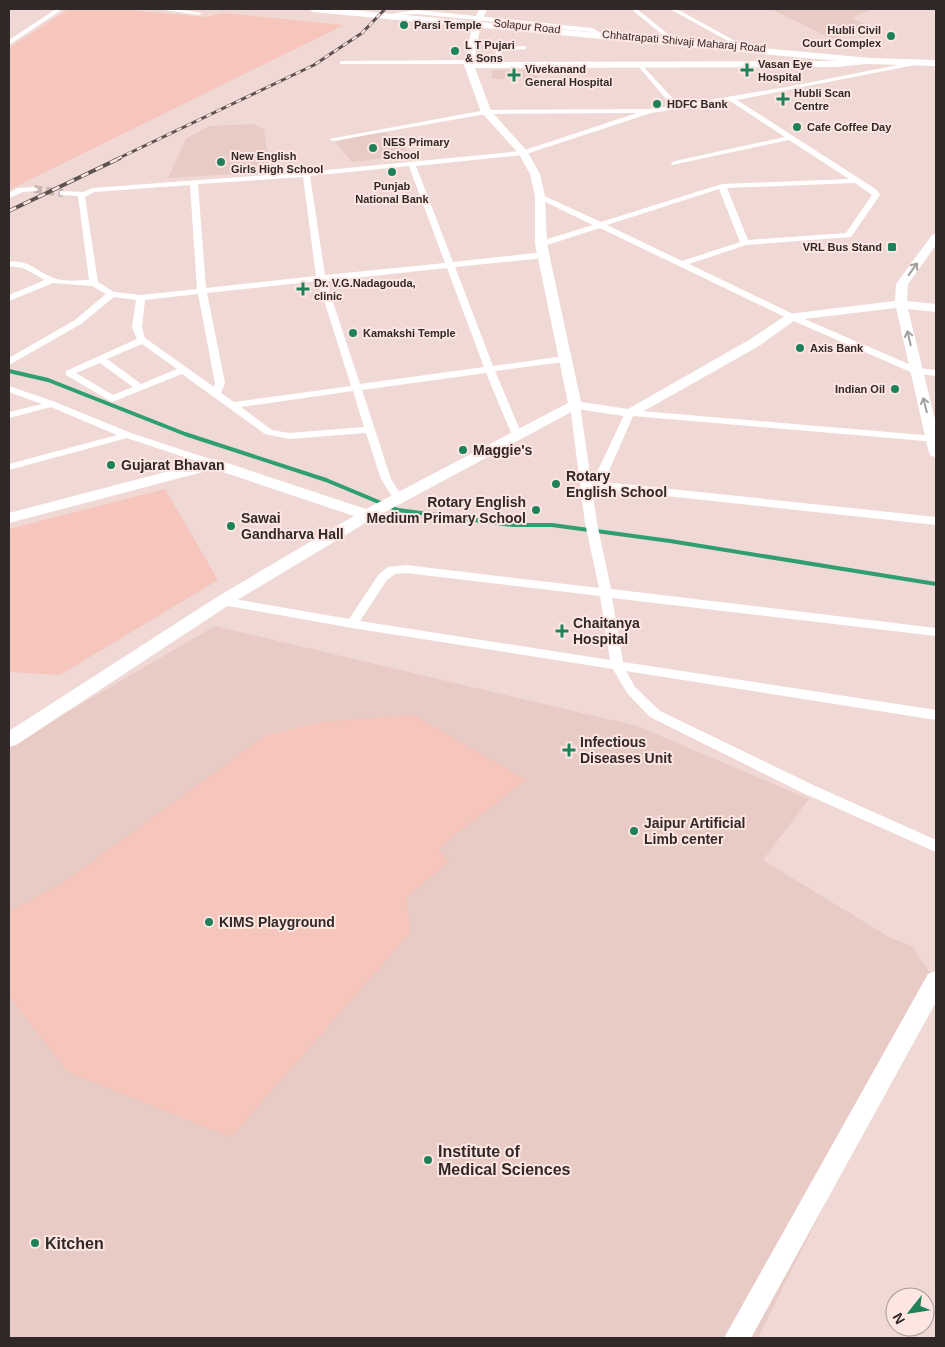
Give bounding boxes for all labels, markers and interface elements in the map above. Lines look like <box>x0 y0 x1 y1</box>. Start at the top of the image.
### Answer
street label: Solapur Road <box>493 17 561 35</box>
marker: Parsi Temple <box>398 19 410 31</box>
place label: Parsi Temple <box>414 19 482 31</box>
place label: Hubli Civil Court Complex <box>802 24 882 49</box>
street label: Chhatrapati Shivaji Maharaj Road <box>602 28 766 54</box>
marker: Hubli Civil Court Complex <box>885 30 897 42</box>
place label: L T Pujari & Sons <box>465 39 515 64</box>
marker: L T Pujari & Sons <box>449 45 461 57</box>
place label: Vasan Eye Hospital <box>758 58 812 83</box>
place label: Vivekanand General Hospital <box>525 63 612 88</box>
marker: Vasan Eye Hospital <box>740 63 754 77</box>
marker: Vivekanand General Hospital <box>507 68 521 82</box>
place label: Hubli Scan Centre <box>794 87 851 112</box>
marker: Hubli Scan Centre <box>776 92 790 106</box>
marker: HDFC Bank <box>651 98 663 110</box>
place label: HDFC Bank <box>667 98 728 110</box>
marker: Cafe Coffee Day <box>791 121 803 133</box>
place label: Cafe Coffee Day <box>807 121 892 133</box>
place label: NES Primary School <box>383 136 451 161</box>
marker: NES Primary School <box>367 142 379 154</box>
place label: New English Girls High School <box>231 150 323 175</box>
marker: New English Girls High School <box>215 156 227 168</box>
marker: Punjab National Bank <box>386 166 398 178</box>
place label: Punjab National Bank <box>355 180 430 205</box>
place label: VRL Bus Stand <box>803 241 882 253</box>
marker: VRL Bus Stand <box>886 241 898 253</box>
one-way arrow <box>908 262 918 276</box>
place label: Dr. V.G.Nadagouda, clinic <box>314 277 416 302</box>
marker: Dr. V.G.Nadagouda, clinic <box>296 282 310 296</box>
marker: Kamakshi Temple <box>347 327 359 339</box>
place label: Kamakshi Temple <box>363 327 456 339</box>
one-way arrow <box>904 330 913 346</box>
marker: Axis Bank <box>794 342 806 354</box>
place label: Axis Bank <box>810 342 864 354</box>
place label: Indian Oil <box>835 383 885 395</box>
marker: Indian Oil <box>889 383 901 395</box>
one-way arrow <box>920 397 929 413</box>
place label: Maggie's <box>473 442 533 458</box>
marker: Maggie's <box>457 444 469 456</box>
place label: Gujarat Bhavan <box>121 457 224 473</box>
marker: Gujarat Bhavan <box>105 459 117 471</box>
place label: Rotary English School <box>566 468 667 500</box>
marker: Rotary English School <box>550 478 562 490</box>
place label: Rotary English Medium Primary School <box>367 494 526 526</box>
marker: Rotary English Medium Primary School <box>530 504 542 516</box>
place label: Sawai Gandharva Hall <box>241 510 344 542</box>
marker: Sawai Gandharva Hall <box>225 520 237 532</box>
place label: Chaitanya Hospital <box>573 615 640 647</box>
marker: Chaitanya Hospital <box>555 624 569 638</box>
place label: Infectious Diseases Unit <box>580 734 672 766</box>
marker: Infectious Diseases Unit <box>562 743 576 757</box>
place label: Jaipur Artificial Limb center <box>644 815 745 847</box>
marker: Jaipur Artificial Limb center <box>628 825 640 837</box>
place label: KIMS Playground <box>219 914 335 930</box>
marker: KIMS Playground <box>203 916 215 928</box>
place label: Institute of Medical Sciences <box>438 1143 571 1178</box>
marker: Institute of Medical Sciences <box>422 1154 434 1166</box>
place label: Kitchen <box>45 1235 104 1252</box>
marker: Kitchen <box>29 1237 41 1249</box>
north arrow <box>885 1287 935 1337</box>
text: N <box>889 1310 908 1327</box>

